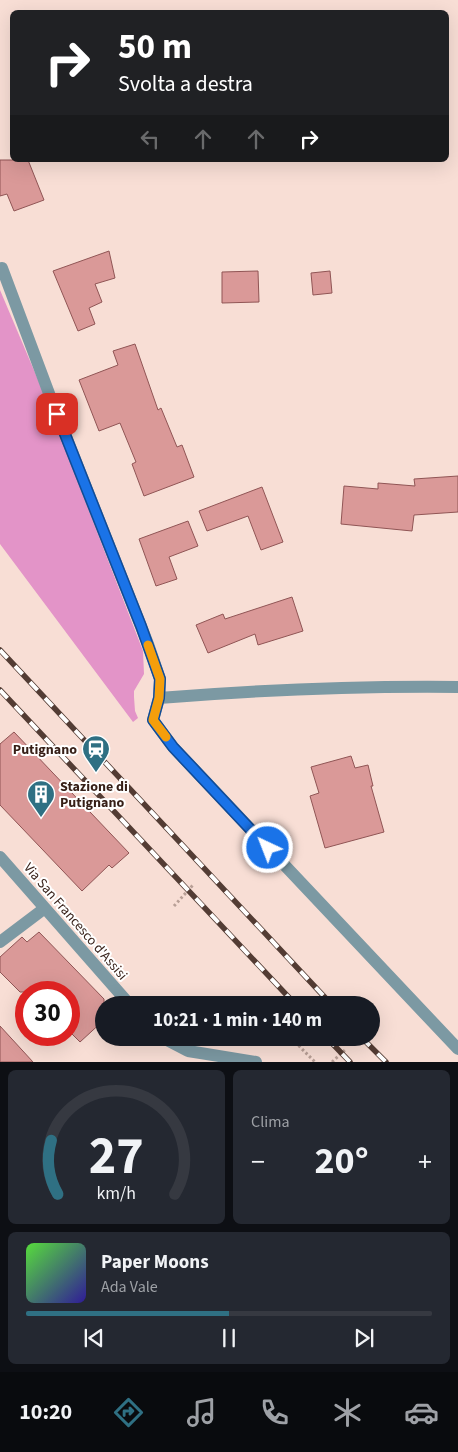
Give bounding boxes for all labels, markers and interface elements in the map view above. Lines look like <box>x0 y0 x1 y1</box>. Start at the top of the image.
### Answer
text: 50 m <box>118 22 192 72</box>
icon: right <box>35 30 100 95</box>
text: Svolta a destra <box>118 68 253 100</box>
icon: left <box>136 125 164 153</box>
icon: ahead <box>189 125 217 153</box>
icon: ahead <box>242 125 270 153</box>
icon: right <box>295 125 323 153</box>
pin <box>36 393 78 435</box>
icon: arrive <box>43 400 71 428</box>
station icon: Putignano <box>81 734 111 773</box>
place label: Putignano <box>13 740 77 760</box>
place label: Stazione di Putignano <box>60 777 128 813</box>
building icon: Stazione di Putignano <box>26 779 56 818</box>
position arrow <box>241 821 293 873</box>
street label: Via San Francesco d'Assisi <box>19 859 132 985</box>
speed limit sign: 30 <box>15 981 80 1046</box>
text: 10:21 · 1 min · 140 m <box>153 1007 322 1034</box>
text: Clima <box>251 1111 289 1133</box>
text: 27 <box>89 1120 144 1194</box>
text: 20° <box>315 1134 369 1188</box>
text: − <box>251 1142 265 1182</box>
text: + <box>418 1142 432 1182</box>
text: km/h <box>97 1181 136 1206</box>
text: Paper Moons <box>101 1249 209 1276</box>
text: Ada Vale <box>101 1276 158 1298</box>
icon: previous <box>80 1324 108 1352</box>
icon: pause <box>215 1324 243 1352</box>
icon: next <box>350 1324 378 1352</box>
icon: directions <box>111 1395 146 1430</box>
icon: music <box>184 1395 219 1430</box>
icon: phone <box>257 1395 292 1430</box>
icon: climate <box>330 1395 365 1430</box>
icon: car <box>404 1395 439 1430</box>
text: 10:20 <box>19 1396 72 1428</box>

